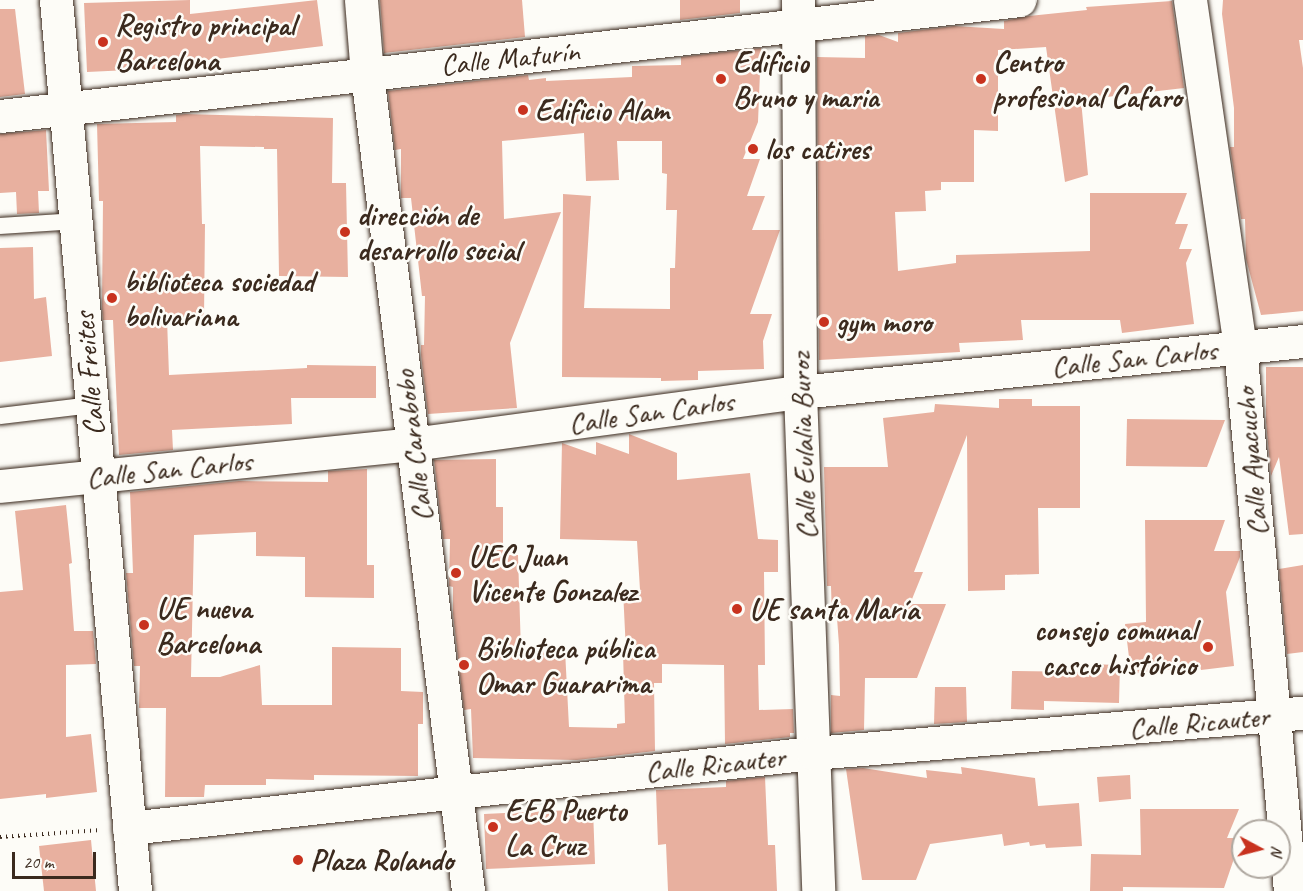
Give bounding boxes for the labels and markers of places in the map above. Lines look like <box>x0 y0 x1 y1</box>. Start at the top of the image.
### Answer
place label: Registro principal Barcelona <box>115 7 295 78</box>
marker: Registro principal Barcelona <box>96 35 110 49</box>
place label: Edificio Bruno y maria <box>733 44 880 115</box>
place label: Centro profesional Cafaro <box>993 44 1182 115</box>
marker: Edificio Bruno y maria <box>714 72 728 86</box>
marker: Centro profesional Cafaro <box>974 72 988 86</box>
place label: Edificio Alam <box>535 92 670 128</box>
marker: Edificio Alam <box>516 103 530 117</box>
place label: los catires <box>765 131 870 167</box>
marker: los catires <box>746 142 760 156</box>
place label: dirección de desarrollo social <box>357 197 519 268</box>
marker: dirección de desarrollo social <box>338 225 352 239</box>
place label: biblioteca sociedad bolivariana <box>124 263 314 334</box>
marker: biblioteca sociedad bolivariana <box>105 291 119 305</box>
place label: gym moro <box>836 304 932 340</box>
marker: gym moro <box>817 315 831 329</box>
place label: UEC Juan Vicente Gonzalez <box>468 538 637 608</box>
marker: UEC Juan Vicente Gonzalez <box>449 566 463 580</box>
place label: UE nueva Barcelona <box>156 590 260 660</box>
place label: UE santa María <box>749 591 920 627</box>
marker: UE santa María <box>730 602 744 616</box>
place label: consejo comunal casco histórico <box>1033 612 1196 682</box>
marker: UE nueva Barcelona <box>137 618 151 632</box>
place label: Biblioteca pública Omar Guararima <box>476 630 654 700</box>
marker: consejo comunal casco histórico <box>1201 640 1215 654</box>
marker: Biblioteca pública Omar Guararima <box>457 658 471 672</box>
place label: EEB Puerto La Cruz <box>505 792 626 862</box>
marker: EEB Puerto La Cruz <box>486 820 500 834</box>
place label: Plaza Rolando <box>310 842 453 878</box>
marker: Plaza Rolando <box>291 853 305 867</box>

